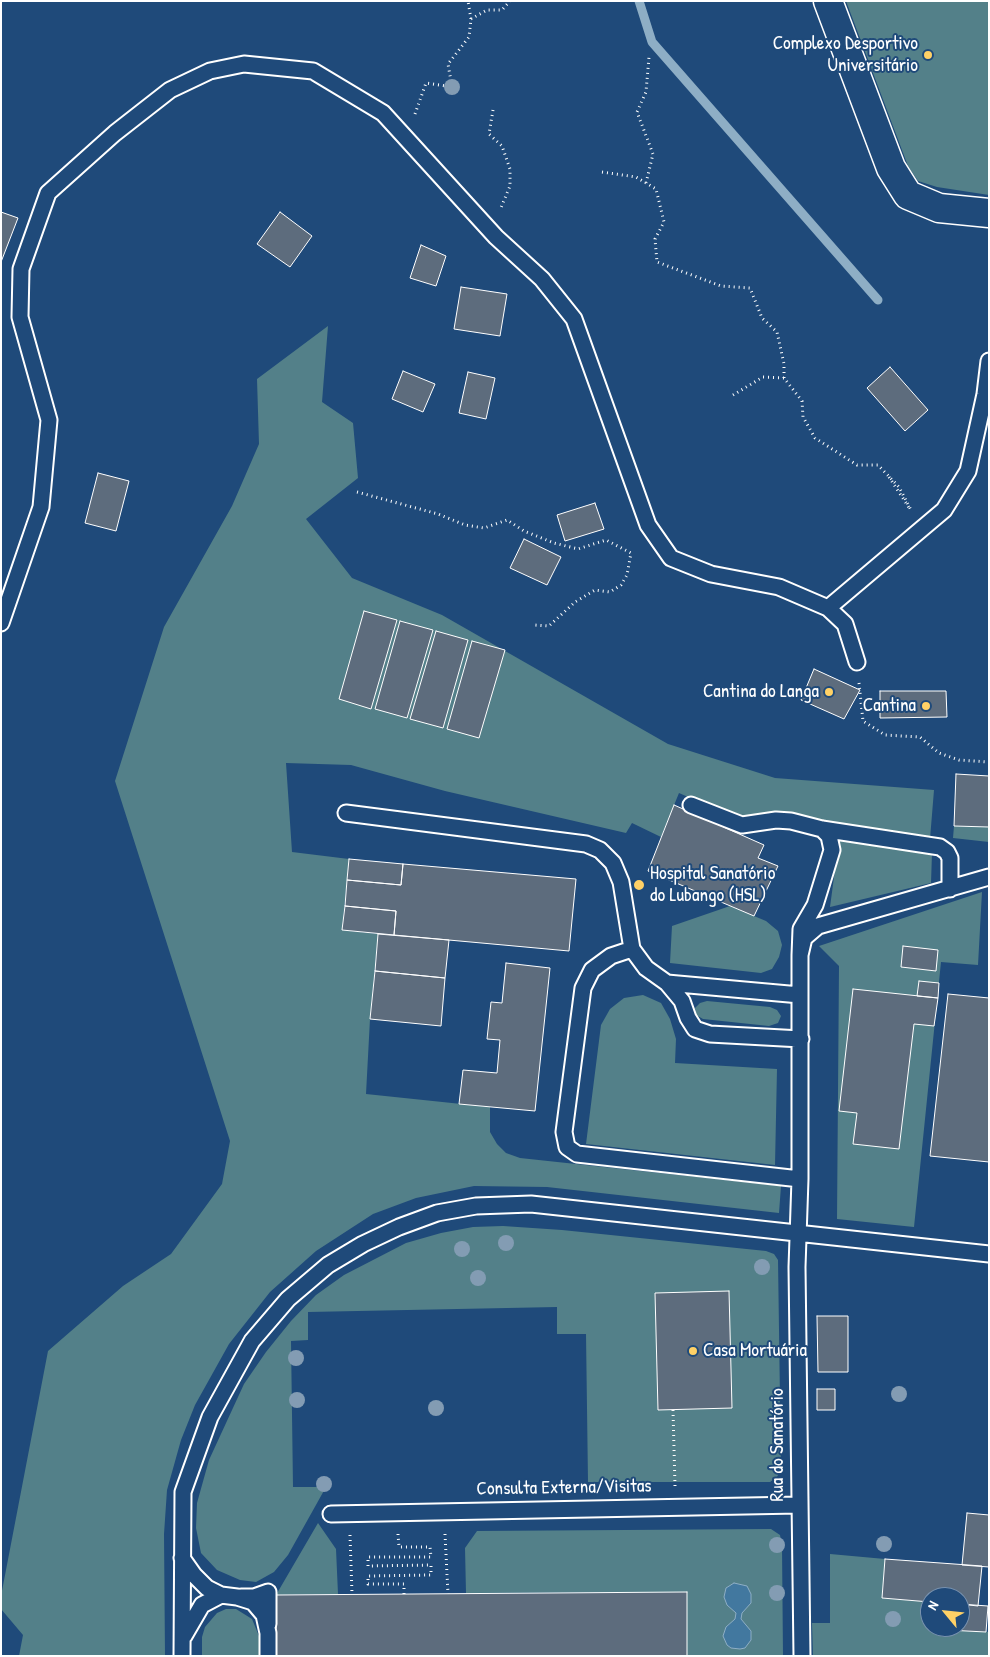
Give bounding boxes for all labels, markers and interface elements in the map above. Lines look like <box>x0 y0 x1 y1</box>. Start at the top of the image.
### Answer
place label: Complexo Desportivo Universitário <box>773 33 918 77</box>
marker: Complexo Desportivo Universitário <box>922 49 934 61</box>
place label: Cantina do Langa <box>703 681 819 703</box>
marker: Cantina do Langa <box>823 686 835 698</box>
place label: Cantina <box>863 695 916 717</box>
marker: Cantina <box>920 700 932 712</box>
place label: Hospital Sanatório do Lubango (HSL) <box>650 863 775 907</box>
marker: Hospital Sanatório do Lubango (HSL) <box>632 878 646 892</box>
place label: Casa Mortuária <box>703 1340 807 1362</box>
marker: Casa Mortuária <box>687 1345 699 1357</box>
street label: Rua do Sanatório <box>767 1388 789 1502</box>
street label: Consulta Externa/Visitas <box>476 1475 652 1501</box>
north arrow <box>920 1587 970 1637</box>
text: N <box>922 1597 942 1613</box>

